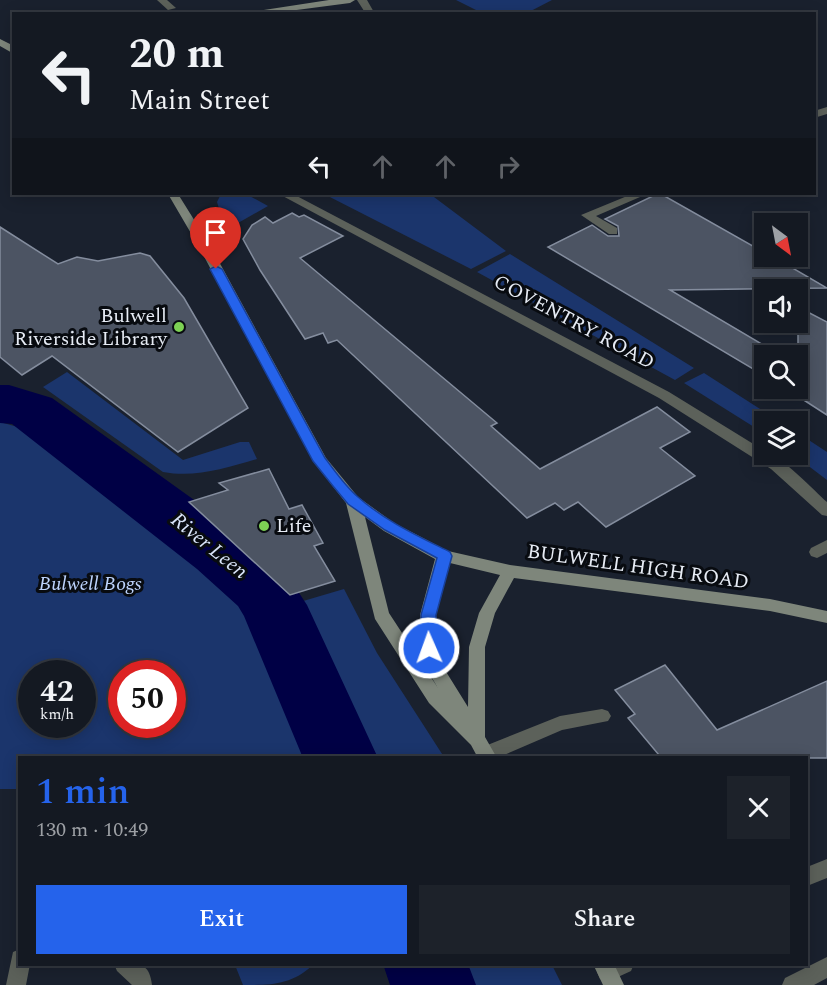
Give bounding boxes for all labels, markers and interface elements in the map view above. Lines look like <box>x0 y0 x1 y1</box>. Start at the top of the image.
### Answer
text: 20 m <box>129 23 224 86</box>
icon: left <box>30 36 108 114</box>
text: Main Street <box>129 80 270 122</box>
icon: left <box>303 150 336 183</box>
icon: ahead <box>366 150 399 183</box>
icon: ahead <box>429 150 462 183</box>
icon: right <box>492 150 525 183</box>
pin <box>190 207 241 269</box>
north arrow <box>754 213 808 267</box>
map controls <box>754 213 808 465</box>
icon: arrive <box>199 216 232 249</box>
street label: COVENTRY ROAD <box>488 267 660 377</box>
button: sound <box>754 279 808 333</box>
place label: Bulwell Riverside Library <box>14 301 168 354</box>
marker: Bulwell Riverside Library <box>172 320 186 334</box>
button: search <box>754 345 808 399</box>
button: layers <box>754 411 808 465</box>
water label: River Leen <box>163 505 255 587</box>
place label: Life <box>276 511 311 541</box>
marker: Life <box>257 519 271 533</box>
street label: BULWELL HIGH ROAD <box>525 537 751 597</box>
park label: Bulwell Bogs <box>38 569 142 599</box>
position arrow <box>397 616 461 680</box>
speed limit sign: 50 <box>108 660 186 738</box>
text: 42 <box>40 669 74 715</box>
text: km/h <box>40 703 74 726</box>
text: 1 min <box>36 765 129 820</box>
button: close <box>727 776 790 839</box>
text: 130 m · 10:49 <box>36 815 148 845</box>
button: Exit <box>36 885 407 954</box>
button: Share <box>419 885 790 954</box>

